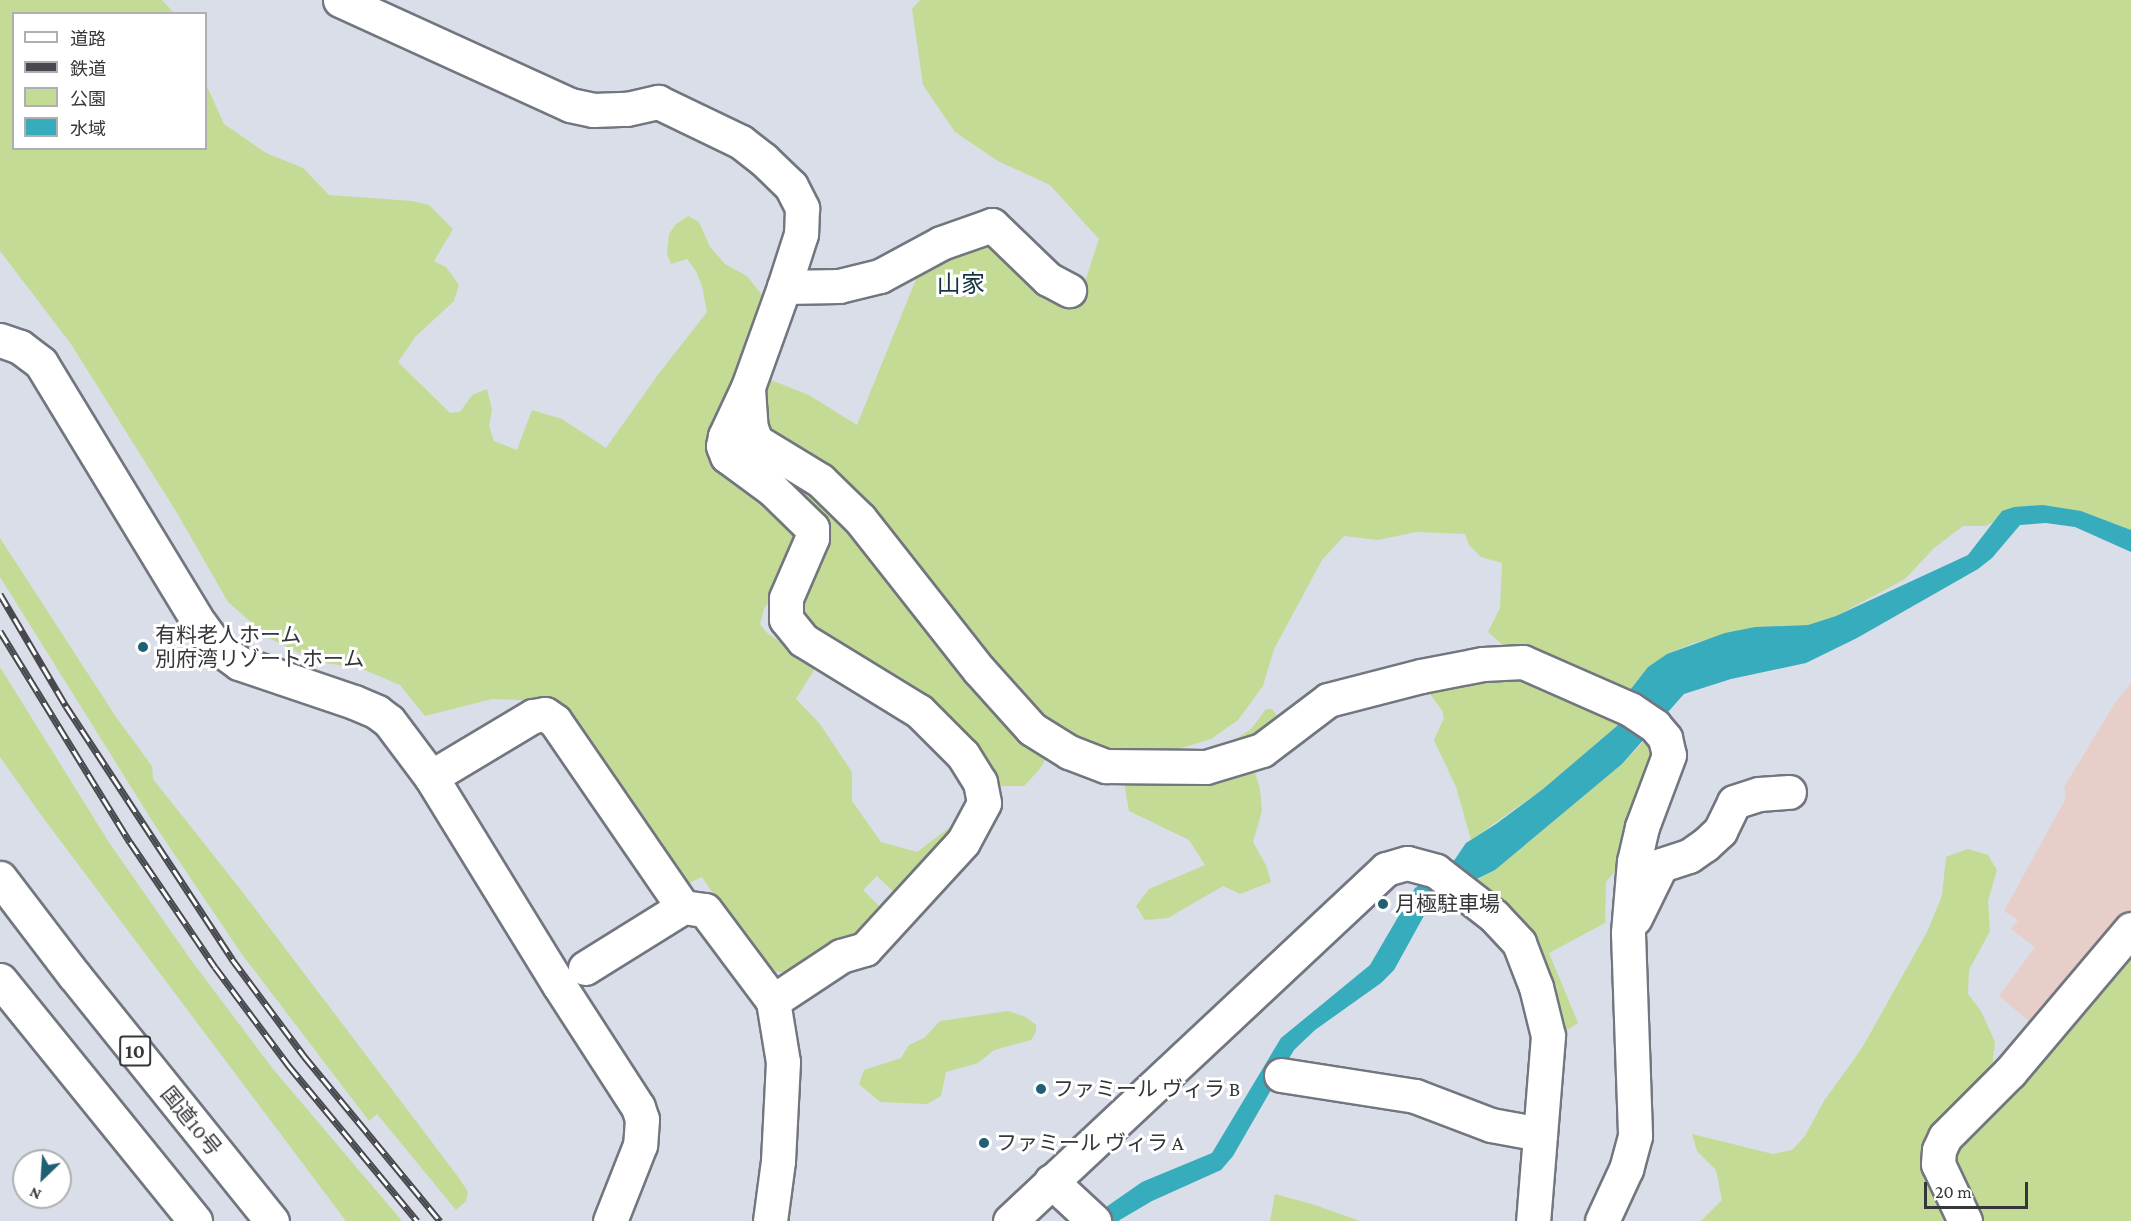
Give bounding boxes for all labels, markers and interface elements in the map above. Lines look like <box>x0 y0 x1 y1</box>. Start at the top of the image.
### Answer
legend <box>12 12 207 150</box>
text: 道路 <box>70 29 106 49</box>
text: 鉄道 <box>70 59 106 79</box>
text: 公園 <box>70 89 106 109</box>
text: 水域 <box>70 119 106 139</box>
district label: 山家 <box>937 270 985 298</box>
place label: 有料老人ホーム 別府湾リゾートホーム <box>155 622 365 672</box>
marker: 有料老人ホーム 別府湾リゾートホーム <box>136 640 150 654</box>
place label: 月極駐車場 <box>1395 891 1500 917</box>
marker: 月極駐車場 <box>1376 897 1390 911</box>
road number: 10 <box>118 1034 152 1068</box>
place label: ファミール ヴィラ B <box>1053 1076 1240 1102</box>
street label: 国道10号 <box>155 1081 227 1161</box>
marker: ファミール ヴィラ B <box>1034 1082 1048 1096</box>
place label: ファミール ヴィラ A <box>996 1130 1184 1156</box>
marker: ファミール ヴィラ A <box>977 1136 991 1150</box>
north arrow <box>12 1149 72 1209</box>
scale bar <box>1927 1170 2030 1208</box>
text: 20 m <box>1935 1182 1972 1202</box>
text: N <box>26 1184 44 1204</box>

